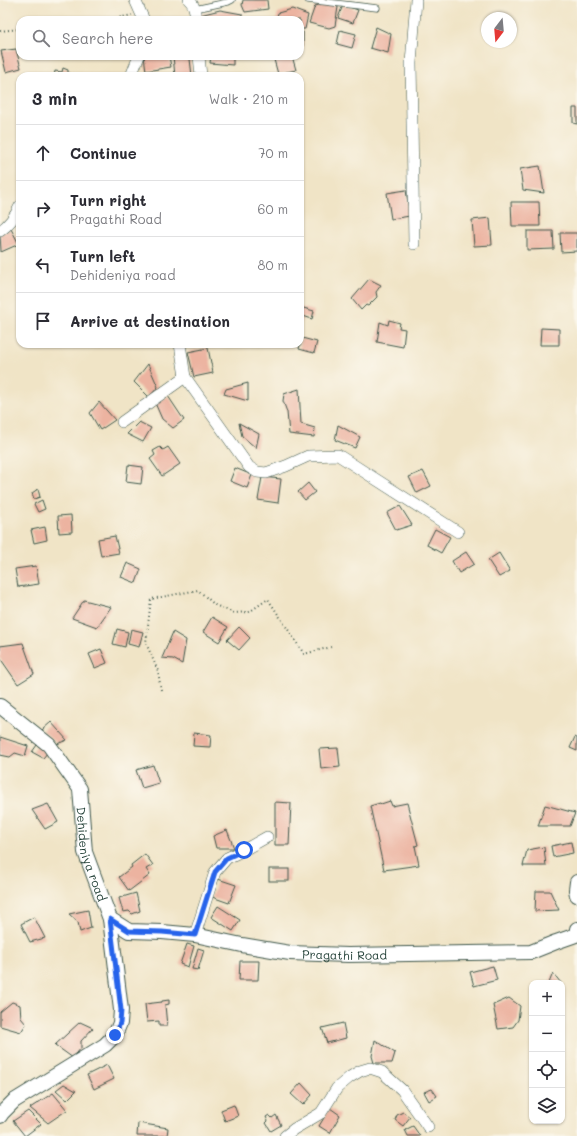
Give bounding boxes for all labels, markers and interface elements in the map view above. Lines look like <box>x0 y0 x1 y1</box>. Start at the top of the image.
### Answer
north arrow <box>481 12 517 48</box>
search box <box>16 16 304 60</box>
icon: search <box>30 27 52 49</box>
text: Search here <box>62 28 153 48</box>
text: 3 min <box>32 87 77 109</box>
text: Walk · 210 m <box>209 90 288 107</box>
icon: ahead <box>32 142 54 164</box>
text: Continue <box>70 143 137 163</box>
text: 70 m <box>258 144 288 161</box>
text: Turn right <box>70 190 147 210</box>
icon: right <box>32 198 54 220</box>
text: 60 m <box>258 200 288 217</box>
text: Pragathi Road <box>70 210 162 227</box>
text: Turn left <box>70 246 135 266</box>
icon: left <box>32 254 54 276</box>
text: 80 m <box>258 256 288 273</box>
text: Dehideniya road <box>70 266 175 283</box>
icon: arrive <box>32 310 54 332</box>
text: Arrive at destination <box>70 311 230 331</box>
street label: Dehideniya road <box>73 806 111 904</box>
route start <box>235 841 253 859</box>
street label: Pragathi Road <box>302 945 388 963</box>
map controls <box>529 980 565 1124</box>
button: + <box>529 980 565 1016</box>
button: − <box>529 1016 565 1052</box>
route end <box>106 1026 124 1044</box>
button: locate <box>529 1052 565 1088</box>
button: layers <box>529 1088 565 1124</box>

